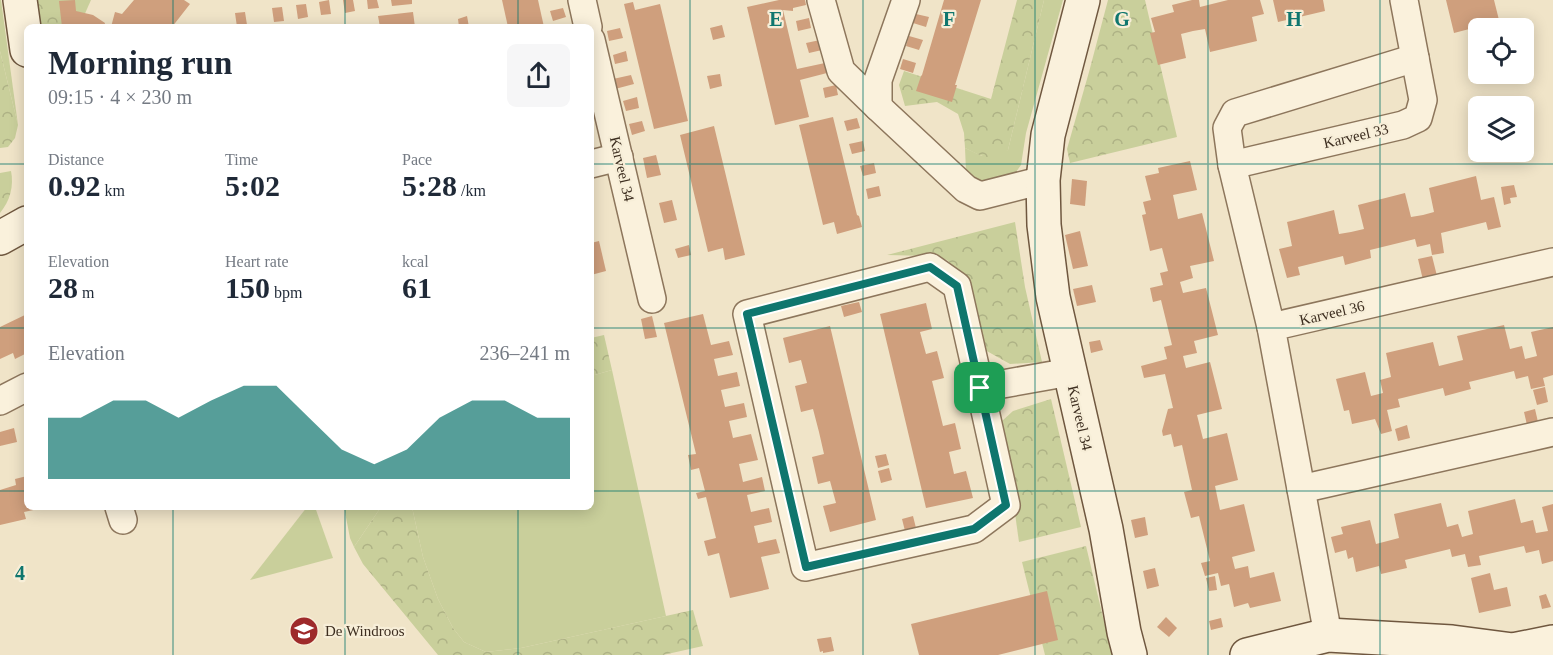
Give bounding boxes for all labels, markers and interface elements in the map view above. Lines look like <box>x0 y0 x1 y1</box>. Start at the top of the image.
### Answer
text: E <box>769 8 783 30</box>
text: F <box>943 8 955 30</box>
text: G <box>1114 8 1130 30</box>
text: H <box>1286 8 1302 30</box>
map controls <box>1468 18 1534 162</box>
button: locate <box>1468 18 1534 84</box>
button: share <box>507 44 570 107</box>
text: Morning run <box>48 45 232 81</box>
text: 09:15 · 4 × 230 m <box>48 86 192 108</box>
button: layers <box>1468 96 1534 162</box>
street label: Karveel 33 <box>1322 121 1390 151</box>
street label: Karveel 34 <box>607 135 637 204</box>
text: Distance <box>48 151 104 168</box>
text: Time <box>225 151 258 168</box>
text: Pace <box>402 151 432 168</box>
text: 0.92 <box>48 169 101 202</box>
text: 5:02 <box>225 169 280 202</box>
text: 5:28 <box>402 169 457 202</box>
text: km <box>101 182 125 199</box>
text: /km <box>457 182 486 199</box>
text: Elevation <box>48 253 109 270</box>
text: Heart rate <box>225 253 289 270</box>
text: kcal <box>402 253 429 270</box>
text: 28 <box>48 271 78 304</box>
text: 150 <box>225 271 270 304</box>
text: 61 <box>402 271 432 304</box>
text: m <box>78 284 94 301</box>
text: bpm <box>270 284 302 301</box>
street label: Karveel 36 <box>1298 298 1367 328</box>
text: Elevation <box>48 342 125 364</box>
text: 236–241 m <box>479 342 570 364</box>
pin <box>954 362 1005 413</box>
icon: arrive <box>963 371 996 404</box>
street label: Karveel 34 <box>1065 384 1095 453</box>
text: 4 <box>15 562 25 584</box>
school or university icon: De Windroos <box>288 615 320 647</box>
place label: De Windroos <box>325 623 405 639</box>

